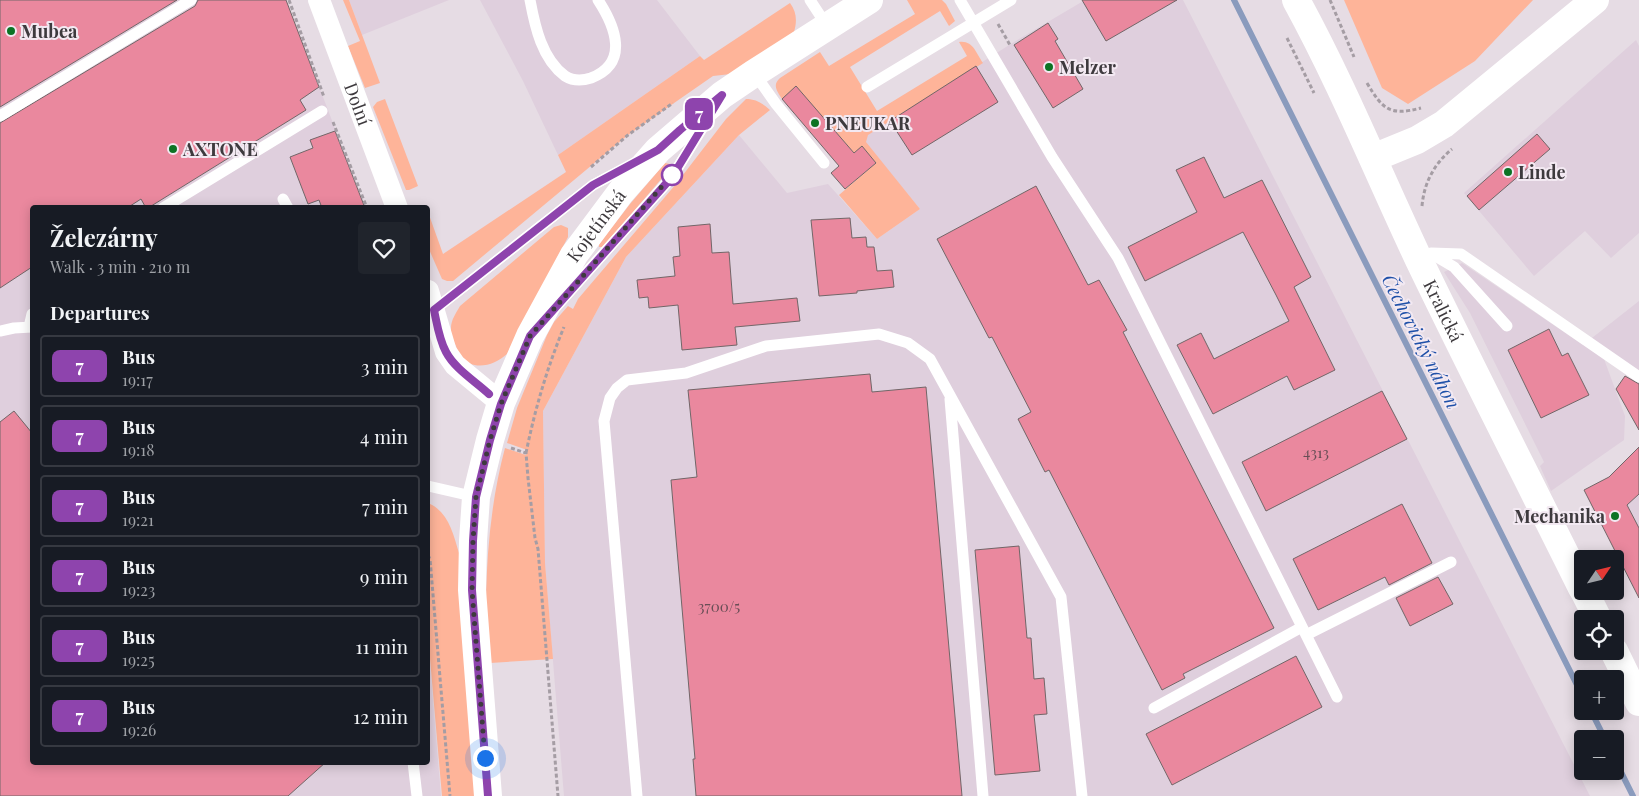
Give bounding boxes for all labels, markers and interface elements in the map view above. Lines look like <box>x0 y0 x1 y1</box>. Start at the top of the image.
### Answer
place label: Mubea <box>21 19 78 43</box>
marker: Mubea <box>5 25 17 37</box>
place label: Melzer <box>1059 55 1117 79</box>
marker: Melzer <box>1043 61 1055 73</box>
street label: Dolní <box>339 79 377 129</box>
line badge: 7 <box>683 98 715 130</box>
text: 7 <box>695 102 703 126</box>
place label: PNEUKAR <box>825 111 911 135</box>
marker: PNEUKAR <box>809 117 821 129</box>
place label: AXTONE <box>182 137 258 161</box>
marker: AXTONE <box>167 143 179 155</box>
place label: Linde <box>1518 160 1566 184</box>
unlabelled marker <box>661 164 683 186</box>
marker: Linde <box>1502 166 1514 178</box>
street label: Kojetínská <box>561 184 631 267</box>
text: Železárny <box>50 221 158 253</box>
button: heart <box>358 222 410 274</box>
text: Walk · 3 min · 210 m <box>50 256 190 277</box>
water label: Čechovický náhon <box>1377 269 1467 413</box>
street label: Kralická <box>1418 275 1469 346</box>
text: Departures <box>50 299 150 325</box>
text: Bus <box>122 343 155 369</box>
text: 3 min <box>361 353 408 379</box>
text: 7 <box>75 354 84 378</box>
text: 19:17 <box>122 369 153 390</box>
text: Bus <box>122 413 155 439</box>
text: 4 min <box>360 423 408 449</box>
text: 7 <box>75 424 84 448</box>
text: 19:18 <box>122 439 155 460</box>
house number: 4313 <box>1303 442 1329 462</box>
text: Bus <box>122 483 155 509</box>
text: 7 min <box>362 493 408 519</box>
text: 7 <box>75 494 84 518</box>
place label: Mechanika <box>1514 504 1606 528</box>
text: 19:21 <box>122 509 154 530</box>
marker: Mechanika <box>1609 510 1621 522</box>
north arrow <box>1574 550 1624 600</box>
map controls <box>1574 550 1624 780</box>
text: Bus <box>122 553 155 579</box>
text: 9 min <box>360 563 408 589</box>
text: 7 <box>75 564 84 588</box>
text: 19:23 <box>122 579 155 600</box>
house number: 3700/5 <box>698 596 740 616</box>
button: locate <box>1574 610 1624 660</box>
text: Bus <box>122 623 155 649</box>
text: 11 min <box>355 633 408 659</box>
text: 7 <box>75 634 84 658</box>
text: 19:25 <box>122 649 155 670</box>
button: + <box>1574 670 1624 720</box>
text: Bus <box>122 693 155 719</box>
text: 12 min <box>353 703 408 729</box>
text: 7 <box>75 704 84 728</box>
text: 19:26 <box>122 719 156 740</box>
button: − <box>1574 730 1624 780</box>
your location <box>473 746 498 771</box>

